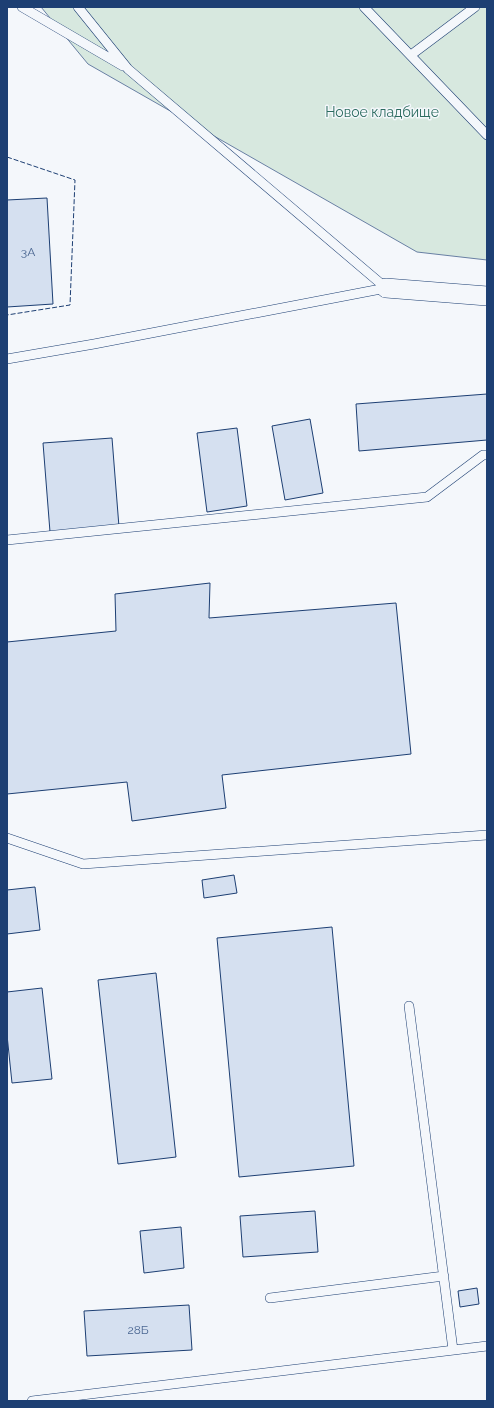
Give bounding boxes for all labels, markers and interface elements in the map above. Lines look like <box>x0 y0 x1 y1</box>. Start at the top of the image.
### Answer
park label: Новое кладбище <box>325 104 439 120</box>
house number: 3А <box>21 245 35 259</box>
house number: 28Б <box>127 1323 149 1337</box>

